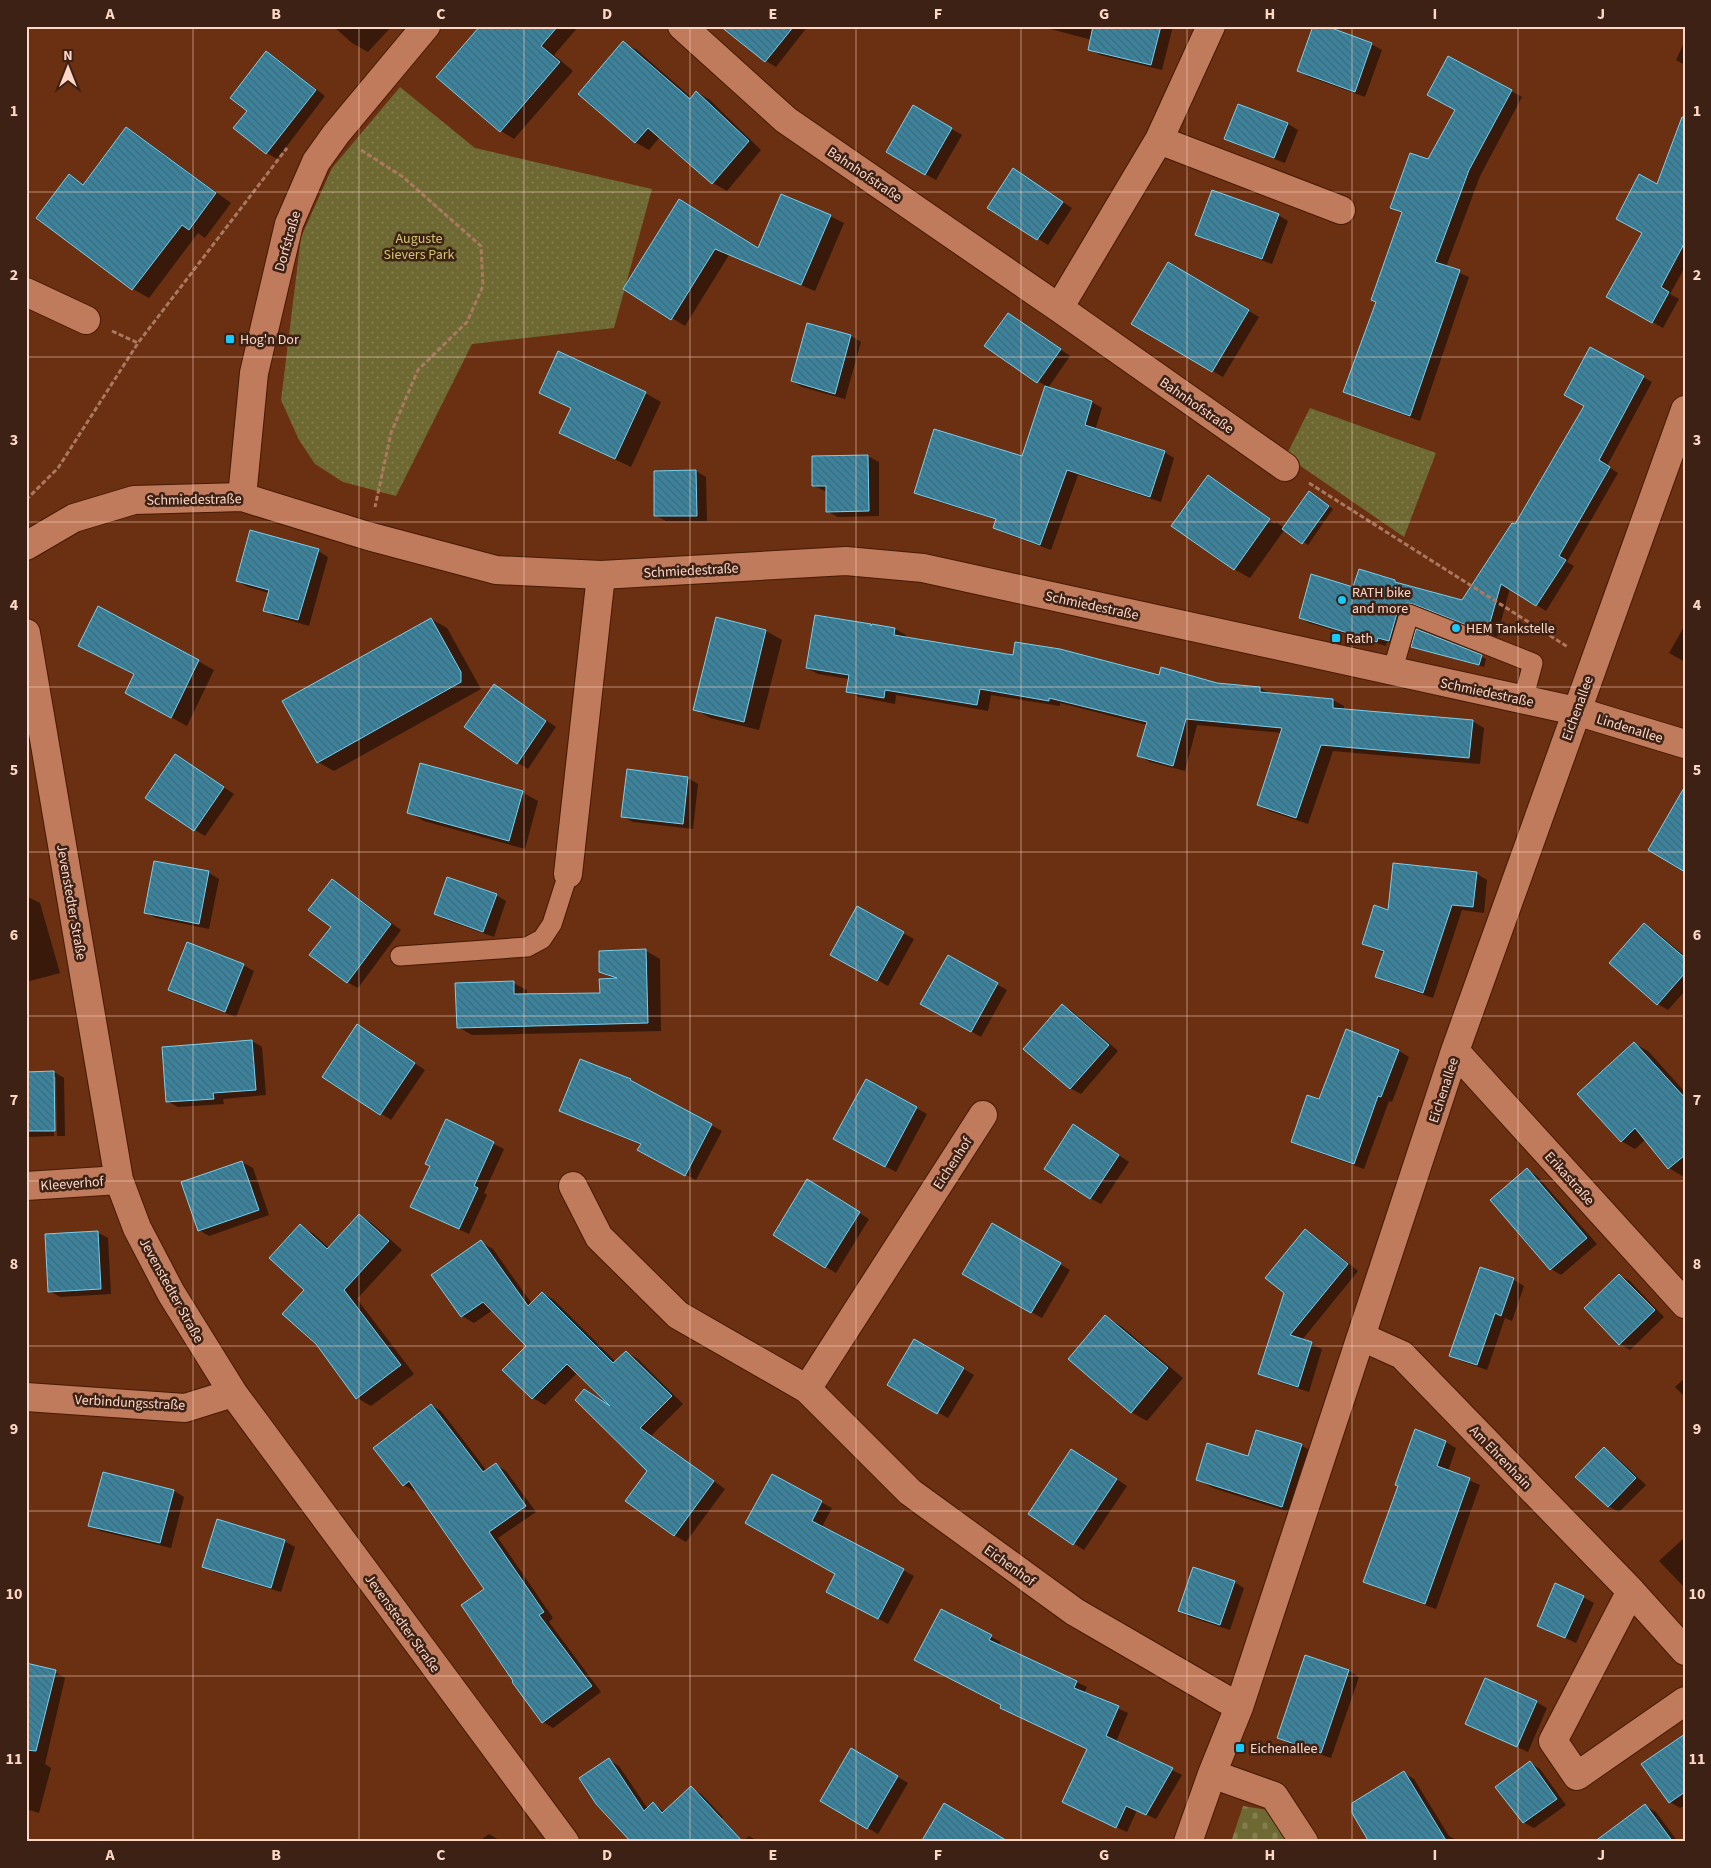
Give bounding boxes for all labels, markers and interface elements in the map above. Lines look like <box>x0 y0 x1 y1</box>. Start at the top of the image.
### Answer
text: A <box>104 3 115 25</box>
text: B <box>271 3 281 25</box>
text: C <box>436 3 446 25</box>
text: D <box>602 3 612 25</box>
text: E <box>769 3 777 25</box>
text: F <box>934 3 942 25</box>
text: G <box>1099 3 1109 25</box>
text: H <box>1265 3 1275 25</box>
text: I <box>1433 3 1437 25</box>
text: J <box>1597 3 1605 25</box>
north arrow <box>42 42 92 92</box>
text: N <box>63 46 73 66</box>
text: 1 <box>10 100 18 122</box>
text: 1 <box>1693 100 1701 122</box>
street label: Bahnhofstraße <box>823 142 906 207</box>
street label: Dorfstraße <box>270 209 306 274</box>
park label: Auguste Sievers Park <box>383 229 455 265</box>
text: 2 <box>10 264 18 286</box>
text: 2 <box>1693 264 1701 286</box>
place label: Hog'n Dor <box>240 330 299 350</box>
marker: Hog'n Dor <box>224 333 236 345</box>
street label: Bahnhofstraße <box>1155 373 1238 439</box>
text: 3 <box>10 429 18 451</box>
text: 3 <box>1693 429 1701 451</box>
street label: Schmiedestraße <box>146 489 242 511</box>
street label: Schmiedestraße <box>643 559 739 583</box>
place label: RATH bike and more <box>1352 583 1411 619</box>
street label: Schmiedestraße <box>1043 586 1140 626</box>
text: 4 <box>10 594 19 616</box>
marker: RATH bike and more <box>1336 594 1348 606</box>
text: 4 <box>1693 594 1702 616</box>
place label: HEM Tankstelle <box>1466 619 1555 639</box>
marker: HEM Tankstelle <box>1450 622 1462 634</box>
place label: Rath <box>1346 629 1373 649</box>
marker: Rath <box>1330 632 1342 644</box>
street label: Schmiedestraße <box>1438 673 1535 713</box>
street label: Eichenallee <box>1557 673 1599 743</box>
street label: Lindenallee <box>1594 709 1665 749</box>
text: 5 <box>10 759 18 781</box>
text: 5 <box>1693 759 1701 781</box>
street label: Jevenstedter Straße <box>51 843 91 962</box>
text: 6 <box>10 924 18 946</box>
text: 6 <box>1693 924 1701 946</box>
street label: Eichenallee <box>1424 1055 1464 1126</box>
text: 7 <box>10 1089 18 1111</box>
text: 7 <box>1693 1089 1701 1111</box>
street label: Eichenhof <box>928 1133 978 1194</box>
street label: Erikastraße <box>1540 1147 1599 1210</box>
street label: Kleeverhof <box>40 1172 105 1196</box>
street label: Jevenstedter Straße <box>134 1234 208 1347</box>
text: 8 <box>10 1253 18 1275</box>
text: 8 <box>1693 1253 1701 1275</box>
street label: Verbindungsstraße <box>74 1390 186 1416</box>
text: 9 <box>10 1418 18 1440</box>
text: 9 <box>1693 1418 1701 1440</box>
street label: Am Ehrenhain <box>1465 1421 1536 1494</box>
street label: Eichenhof <box>980 1540 1040 1592</box>
street label: Jevenstedter Straße <box>360 1570 445 1677</box>
text: 10 <box>6 1583 22 1605</box>
text: 10 <box>1689 1583 1705 1605</box>
place label: Eichenallee <box>1250 1739 1318 1759</box>
marker: Eichenallee <box>1234 1742 1246 1754</box>
text: 11 <box>6 1748 22 1770</box>
text: 11 <box>1689 1748 1705 1770</box>
text: A <box>104 1844 115 1866</box>
text: B <box>271 1844 281 1866</box>
text: C <box>436 1844 446 1866</box>
text: D <box>602 1844 612 1866</box>
text: E <box>769 1844 777 1866</box>
text: F <box>934 1844 942 1866</box>
text: G <box>1099 1844 1109 1866</box>
text: H <box>1265 1844 1275 1866</box>
text: I <box>1433 1844 1437 1866</box>
text: J <box>1597 1844 1605 1866</box>

